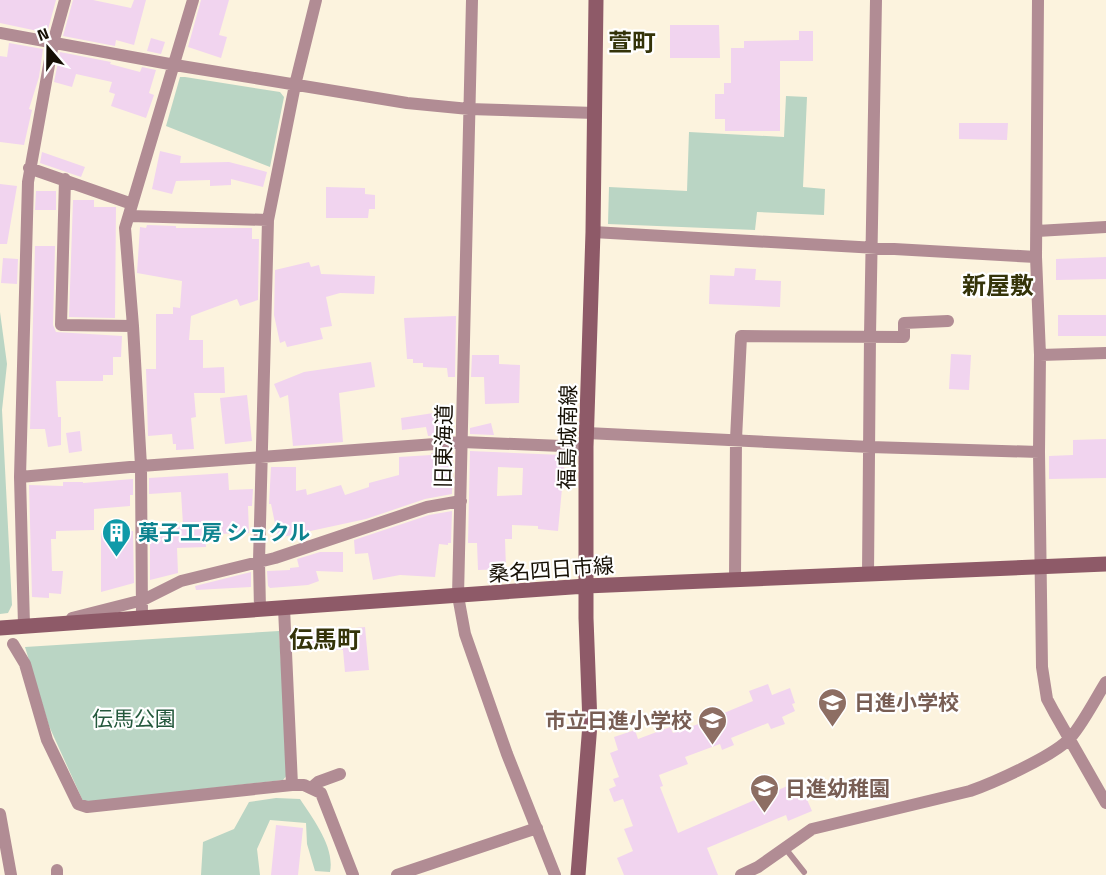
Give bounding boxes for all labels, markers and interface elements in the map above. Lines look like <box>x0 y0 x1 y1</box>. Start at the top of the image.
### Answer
north arrow <box>18 18 78 78</box>
text: N <box>34 21 52 47</box>
district label: 萱町 <box>608 24 656 60</box>
district label: 新屋敷 <box>962 267 1034 303</box>
street label: 福島城南線 <box>550 384 584 490</box>
street label: 旧東海道 <box>426 404 460 488</box>
building icon: 菓子工房 シュクル <box>101 516 133 558</box>
place label: 菓子工房 シュクル <box>138 516 310 548</box>
street label: 桑名四日市線 <box>487 549 615 589</box>
district label: 伝馬町 <box>289 621 361 657</box>
school or university icon: 日進小学校 <box>817 686 849 728</box>
place label: 日進小学校 <box>854 686 959 718</box>
park label: 伝馬公園 <box>92 702 176 734</box>
place label: 市立日進小学校 <box>545 704 692 736</box>
school or university icon: 市立日進小学校 <box>697 704 729 746</box>
school or university icon: 日進幼稚園 <box>748 772 780 814</box>
place label: 日進幼稚園 <box>785 772 890 804</box>

